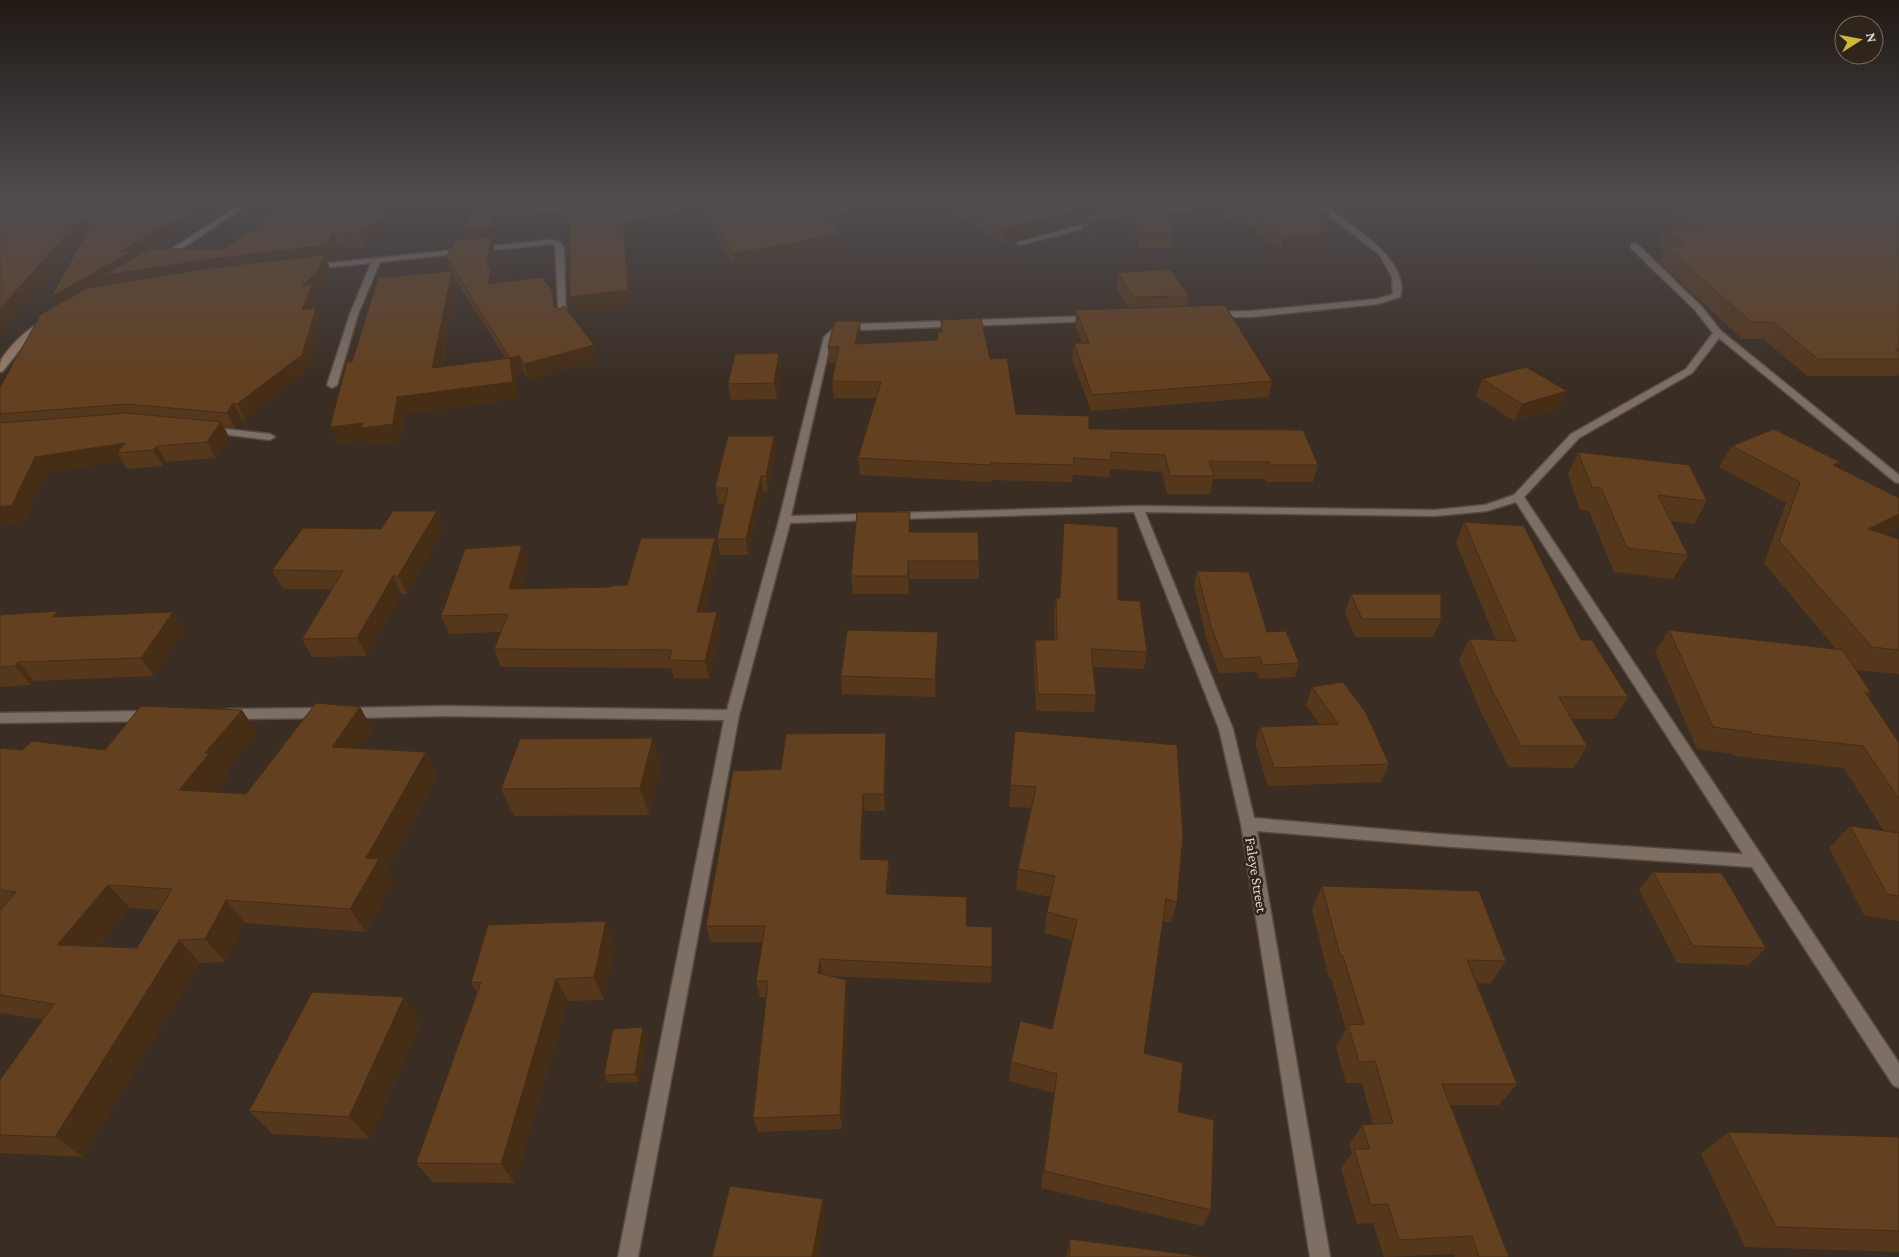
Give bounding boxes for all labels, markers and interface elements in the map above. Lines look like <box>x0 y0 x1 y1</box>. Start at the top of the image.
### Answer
north arrow <box>1834 15 1884 65</box>
text: N <box>1863 31 1881 44</box>
street label: Faleye Street <box>1241 836 1270 915</box>

